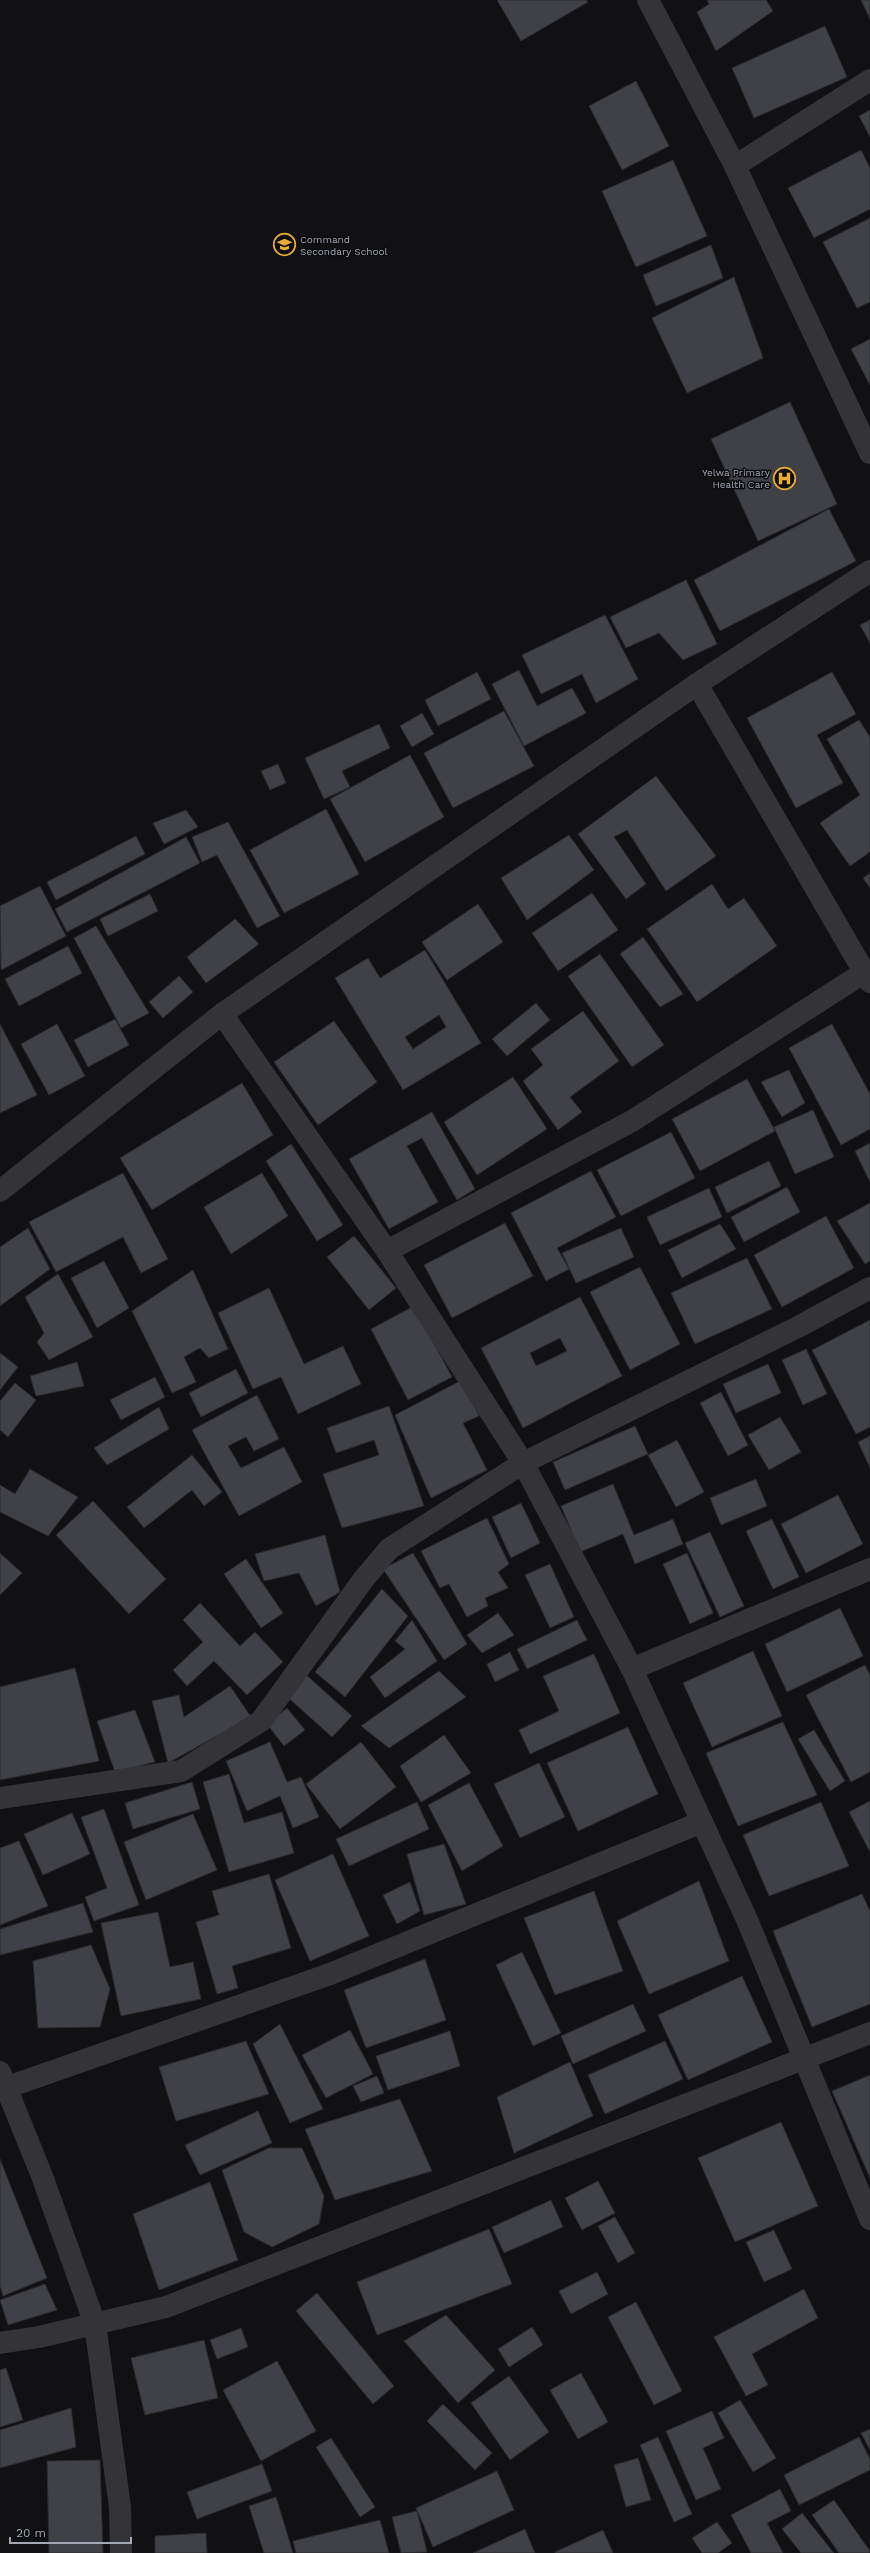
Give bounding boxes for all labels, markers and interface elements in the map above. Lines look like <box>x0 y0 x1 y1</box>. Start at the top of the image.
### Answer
school or university icon: Command Secondary School <box>271 232 297 258</box>
place label: Command Secondary School <box>300 234 388 257</box>
hospital icon: Yelwa Primary Health Care <box>772 465 798 491</box>
place label: Yelwa Primary Health Care <box>702 467 771 490</box>
scale bar <box>10 2519 131 2545</box>
text: 20 m <box>16 2526 46 2540</box>

